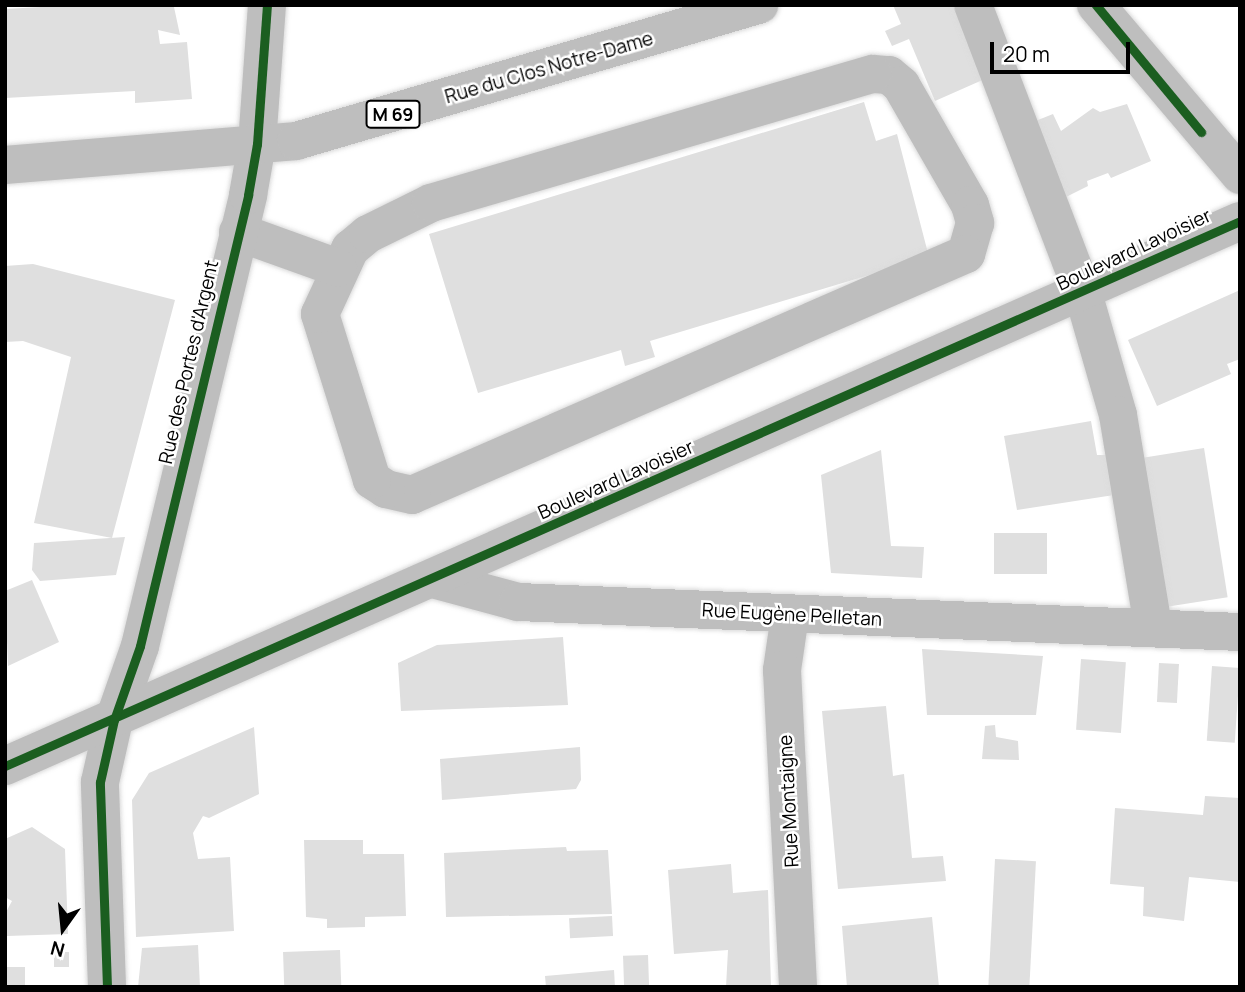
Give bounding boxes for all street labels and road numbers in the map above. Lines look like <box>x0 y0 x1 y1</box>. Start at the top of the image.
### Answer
street label: Rue du Clos Notre-Dame <box>442 27 656 109</box>
road number: M 69 <box>365 100 421 128</box>
street label: Boulevard Lavoisier <box>1053 204 1215 296</box>
street label: Rue des Portes d'Argent <box>154 258 224 466</box>
street label: Boulevard Lavoisier <box>535 435 697 525</box>
street label: Rue Eugène Pelletan <box>701 599 883 631</box>
street label: Rue Montaigne <box>774 734 804 868</box>

